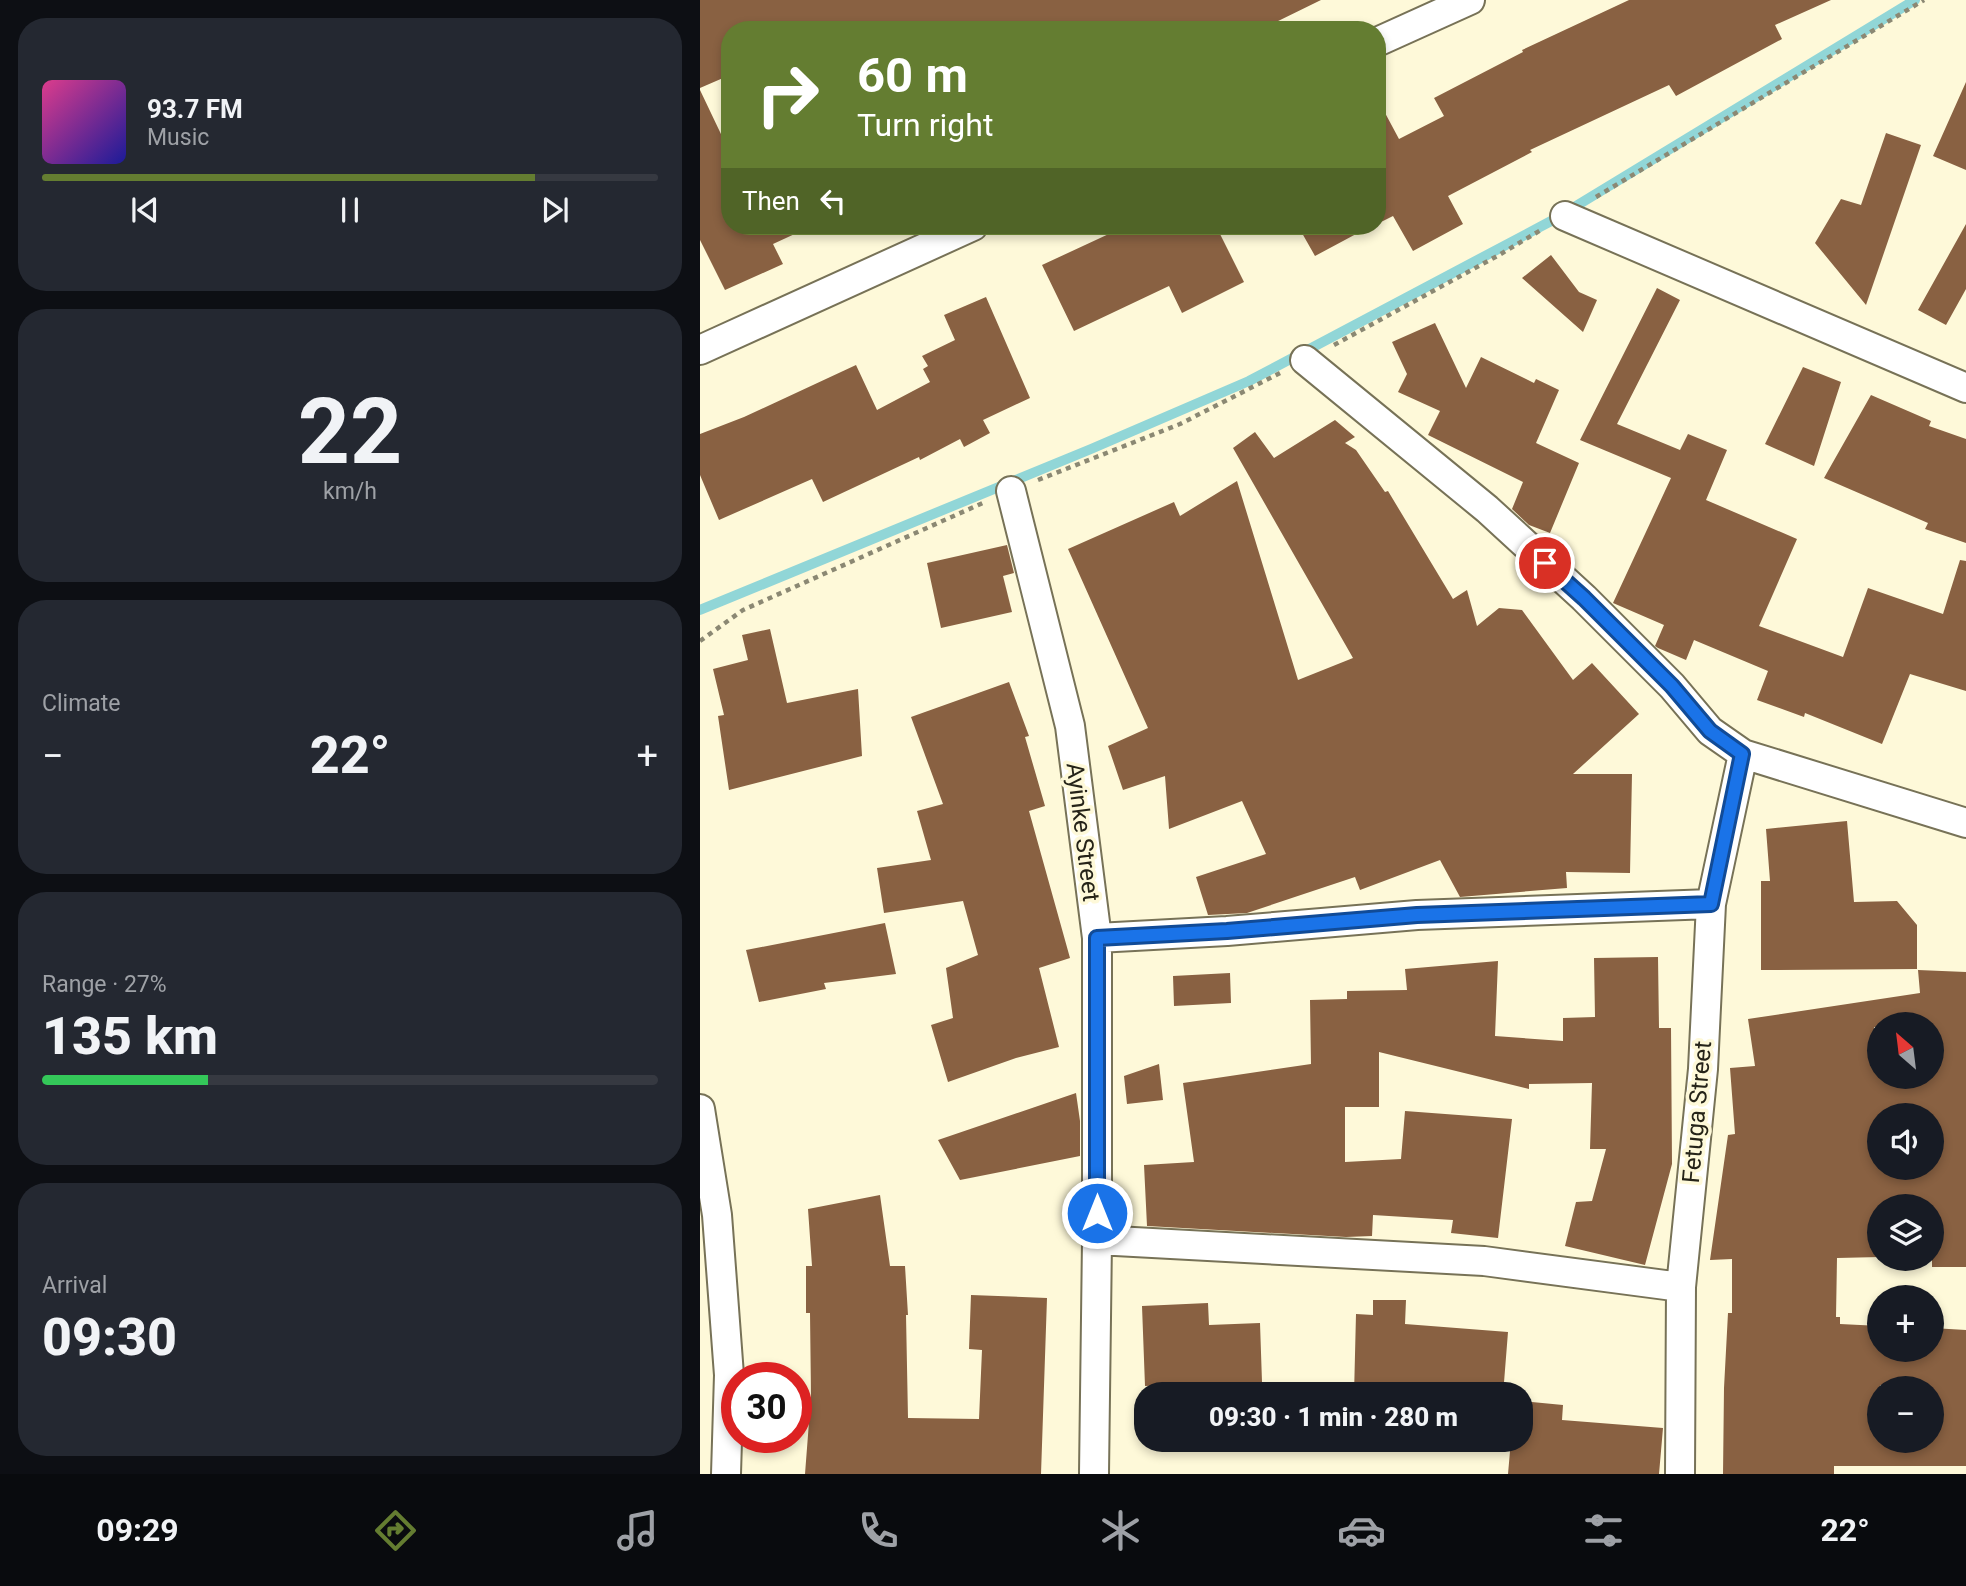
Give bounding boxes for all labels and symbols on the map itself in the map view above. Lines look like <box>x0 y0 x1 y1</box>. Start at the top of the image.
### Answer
pin <box>1515 533 1575 593</box>
street label: Ayinke Street <box>1061 761 1105 903</box>
north arrow <box>1867 1012 1944 1088</box>
street label: Fetuga Street <box>1677 1040 1717 1184</box>
position arrow <box>1060 1176 1134 1250</box>
speed limit sign: 30 <box>721 1362 812 1453</box>

